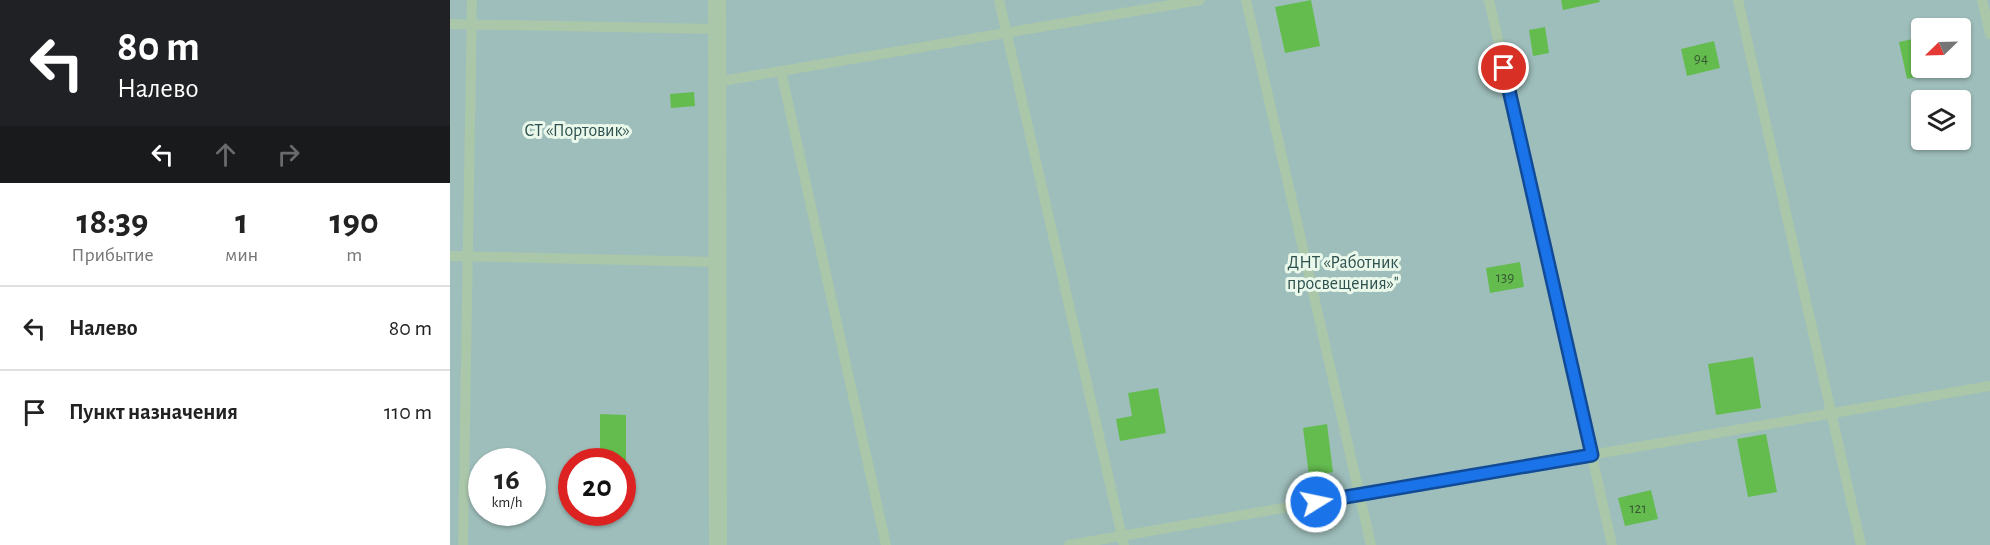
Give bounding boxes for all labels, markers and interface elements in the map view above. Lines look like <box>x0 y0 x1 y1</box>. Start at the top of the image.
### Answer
north arrow <box>1911 18 1971 78</box>
map controls <box>1911 18 1971 150</box>
icon: left <box>18 24 96 102</box>
text: 80 m <box>117 26 200 68</box>
pin <box>1478 42 1529 93</box>
icon: arrive <box>1487 51 1520 84</box>
house number: 94 <box>1694 51 1708 66</box>
text: Налево <box>117 75 199 102</box>
button: layers <box>1911 90 1971 150</box>
park label: СТ «Портовик» <box>524 122 630 140</box>
icon: left <box>146 138 179 171</box>
icon: ahead <box>209 138 242 171</box>
icon: right <box>272 138 305 171</box>
text: 18:39 <box>77 204 148 240</box>
text: 1 <box>235 204 248 240</box>
text: 190 <box>330 204 379 240</box>
text: Прибытие <box>71 245 154 265</box>
text: мин <box>225 245 258 265</box>
text: m <box>346 245 362 265</box>
park label: ДНТ «Работник просвещения»" <box>1287 253 1399 293</box>
house number: 139 <box>1496 270 1514 285</box>
icon: left <box>18 312 51 345</box>
text: Налево <box>69 317 138 339</box>
text: 80 m <box>389 317 432 339</box>
icon: arrive <box>18 396 51 429</box>
text: Пункт назначения <box>69 401 238 423</box>
text: 110 m <box>384 401 432 423</box>
speed limit sign: 20 <box>558 448 636 526</box>
text: 16 <box>494 465 520 495</box>
position arrow <box>1284 470 1348 534</box>
text: km/h <box>492 495 522 510</box>
house number: 121 <box>1629 501 1647 516</box>

